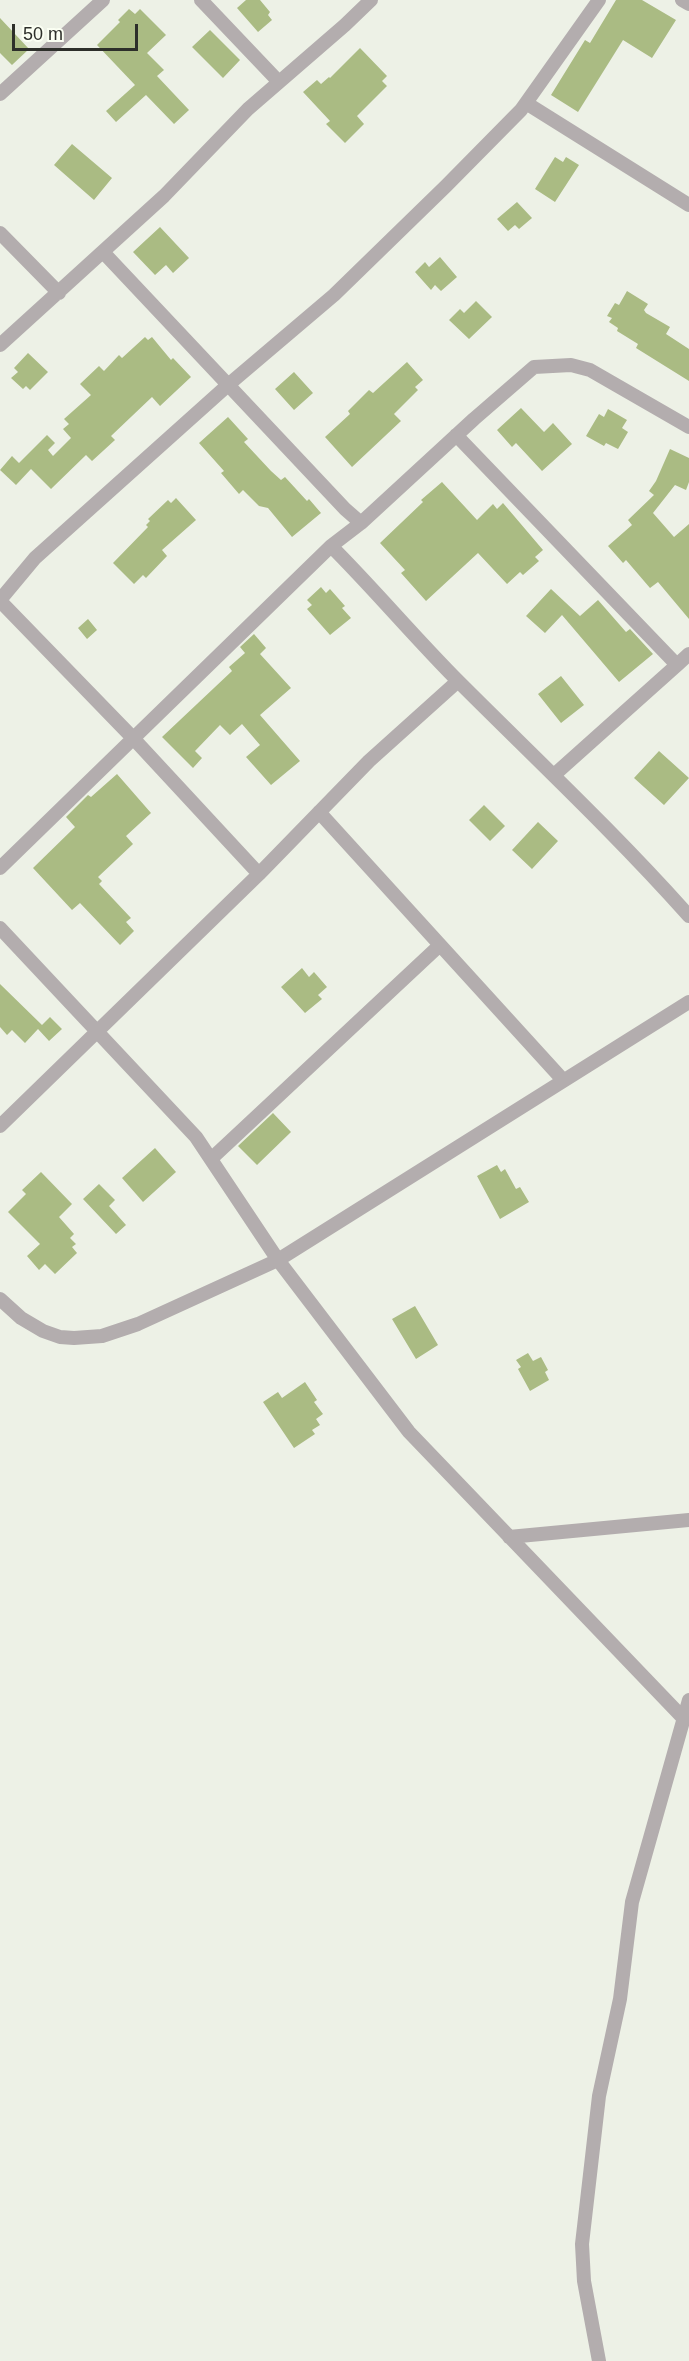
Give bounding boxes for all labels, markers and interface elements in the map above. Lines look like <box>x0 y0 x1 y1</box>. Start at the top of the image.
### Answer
scale bar <box>15 12 141 50</box>
text: 50 m <box>23 24 63 44</box>

